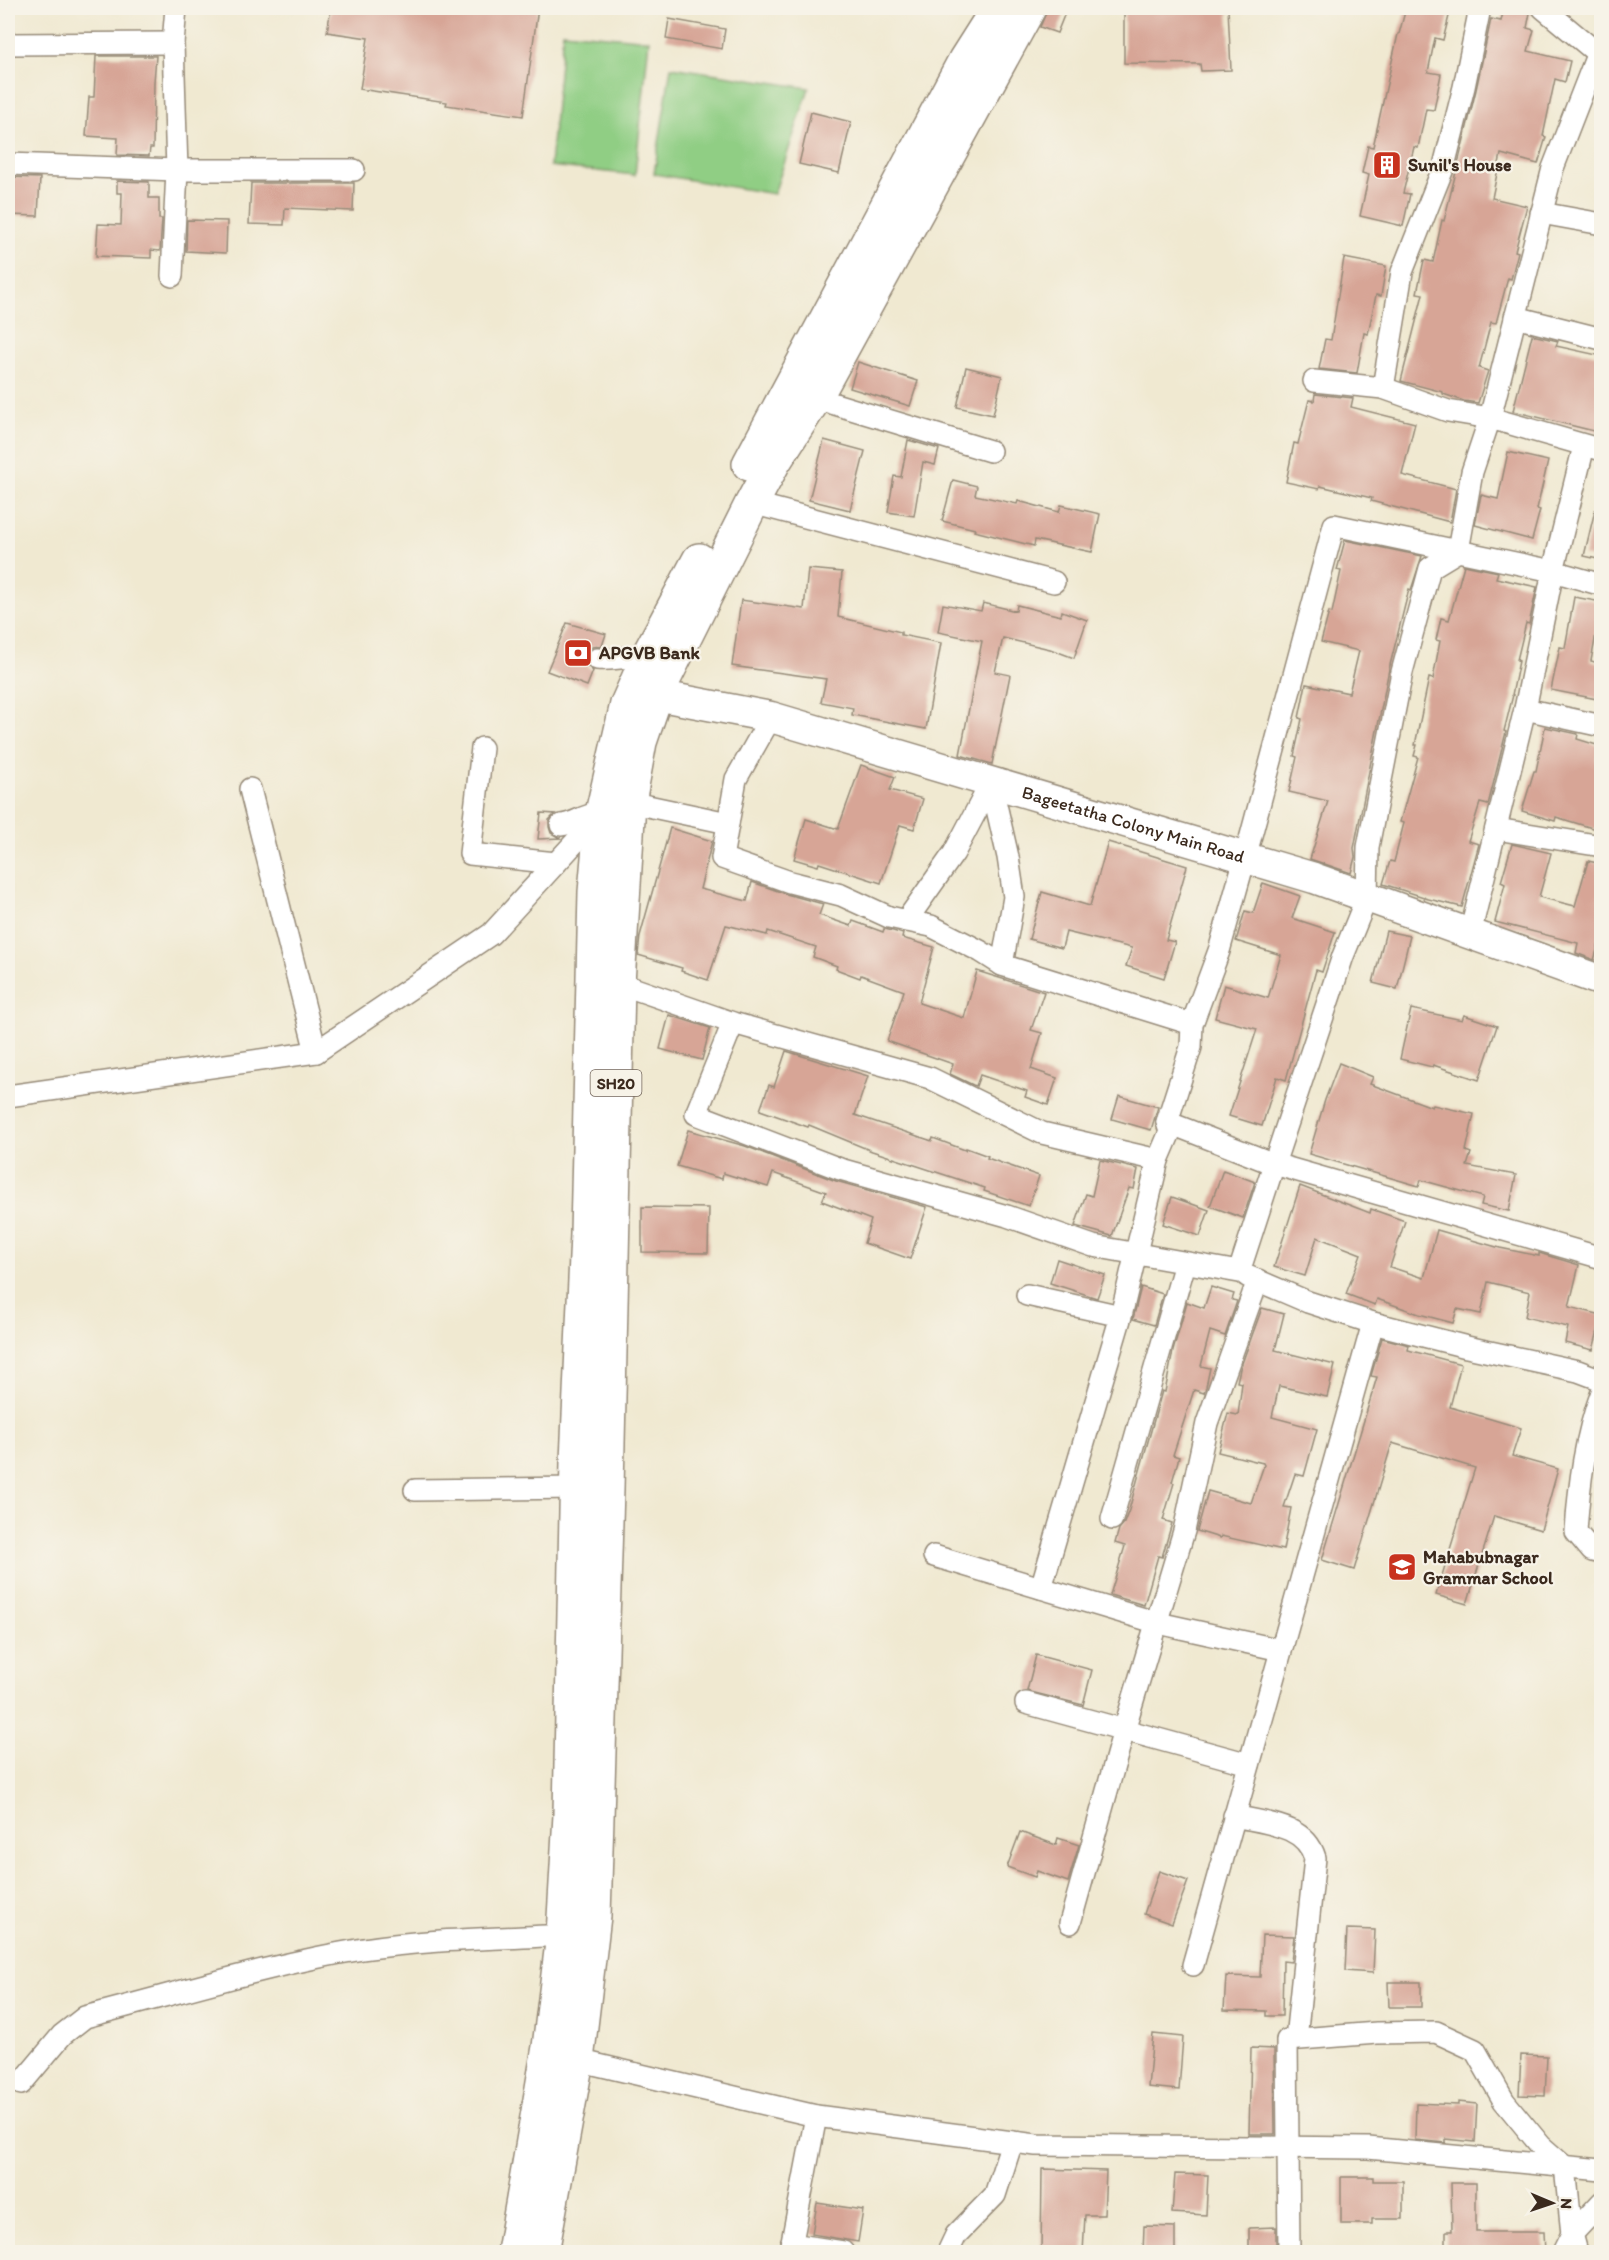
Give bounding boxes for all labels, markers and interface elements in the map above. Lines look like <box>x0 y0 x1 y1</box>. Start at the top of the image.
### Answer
building icon: Sunil's House <box>1371 149 1403 181</box>
place label: Sunil's House <box>1408 154 1512 176</box>
bank icon: APGVB Bank <box>562 637 594 669</box>
place label: APGVB Bank <box>598 642 700 664</box>
street label: Bageetatha Colony Main Road <box>1019 781 1247 868</box>
road number: SH20 <box>590 1070 642 1096</box>
place label: Mahabubnagar Grammar School <box>1423 1546 1554 1589</box>
school or university icon: Mahabubnagar Grammar School <box>1386 1551 1418 1583</box>
north arrow <box>1522 2173 1582 2233</box>
text: N <box>1557 2198 1576 2209</box>

